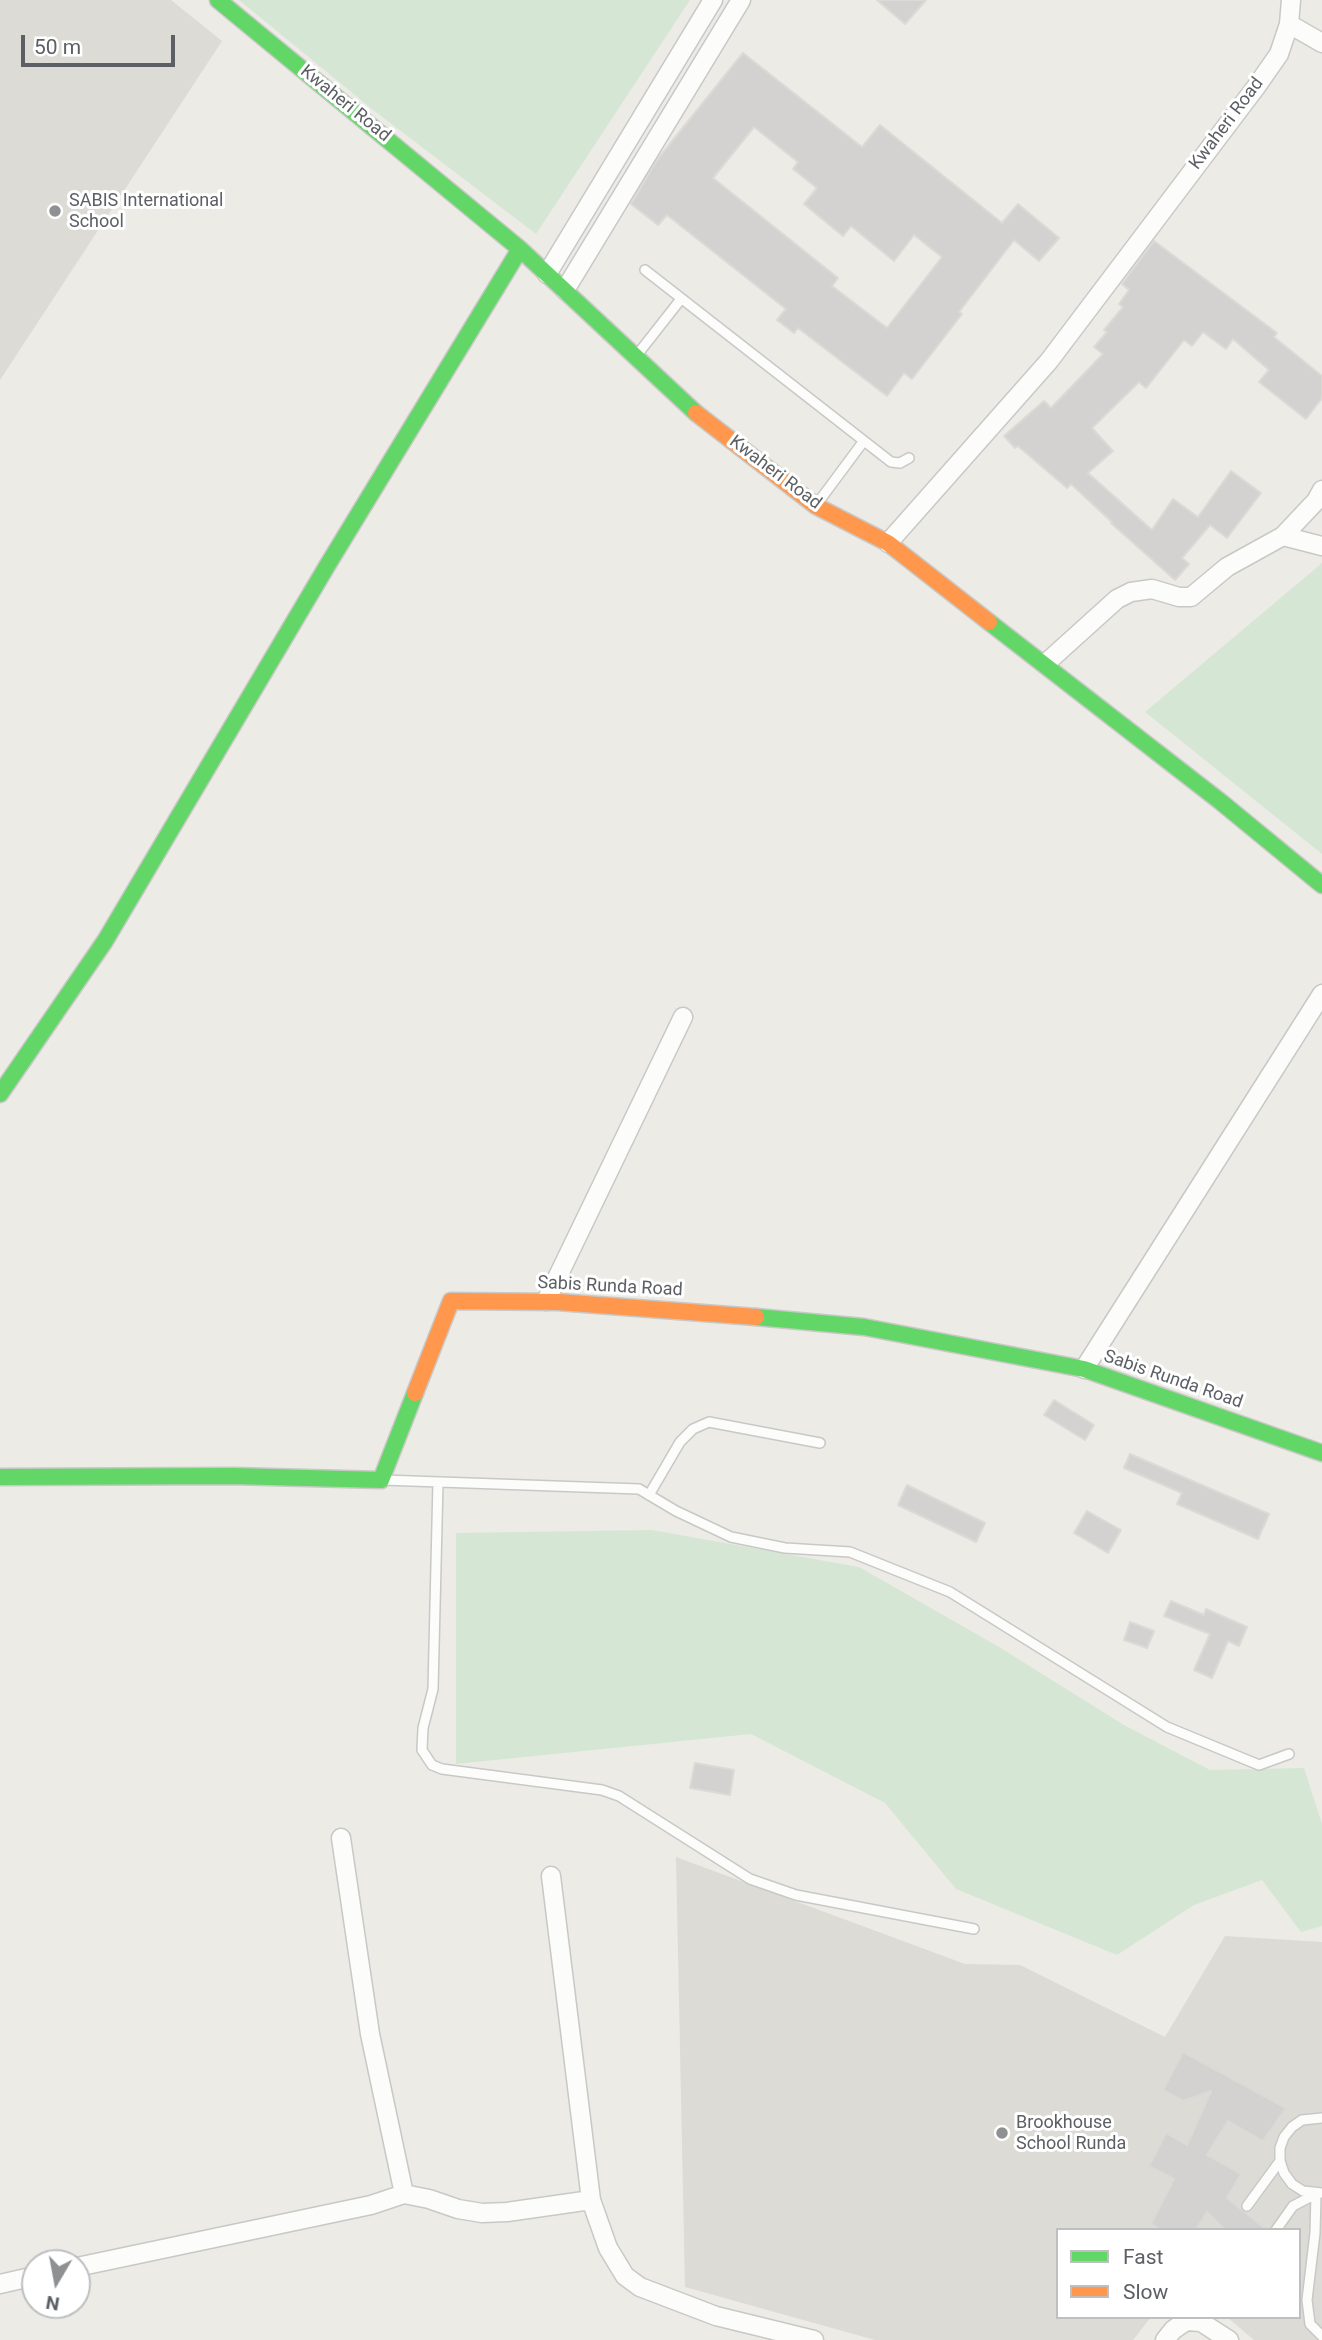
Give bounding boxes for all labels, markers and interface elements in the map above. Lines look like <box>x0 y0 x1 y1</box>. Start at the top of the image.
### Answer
scale bar <box>24 21 178 65</box>
text: 50 m <box>34 35 81 59</box>
street label: Kwaheri Road <box>296 61 394 147</box>
street label: Kwaheri Road <box>1185 74 1269 174</box>
place label: SABIS International School <box>69 190 223 232</box>
marker: SABIS International School <box>47 203 63 219</box>
street label: Kwaheri Road <box>725 431 825 515</box>
street label: Sabis Runda Road <box>537 1272 683 1302</box>
street label: Sabis Runda Road <box>1101 1346 1245 1414</box>
place label: Brookhouse School Runda <box>1016 2112 1126 2154</box>
marker: Brookhouse School Runda <box>994 2125 1010 2141</box>
legend <box>1056 2228 1301 2319</box>
text: Fast <box>1123 2245 1163 2269</box>
north arrow <box>21 2249 91 2319</box>
text: Slow <box>1123 2280 1168 2304</box>
text: N <box>44 2291 61 2316</box>

